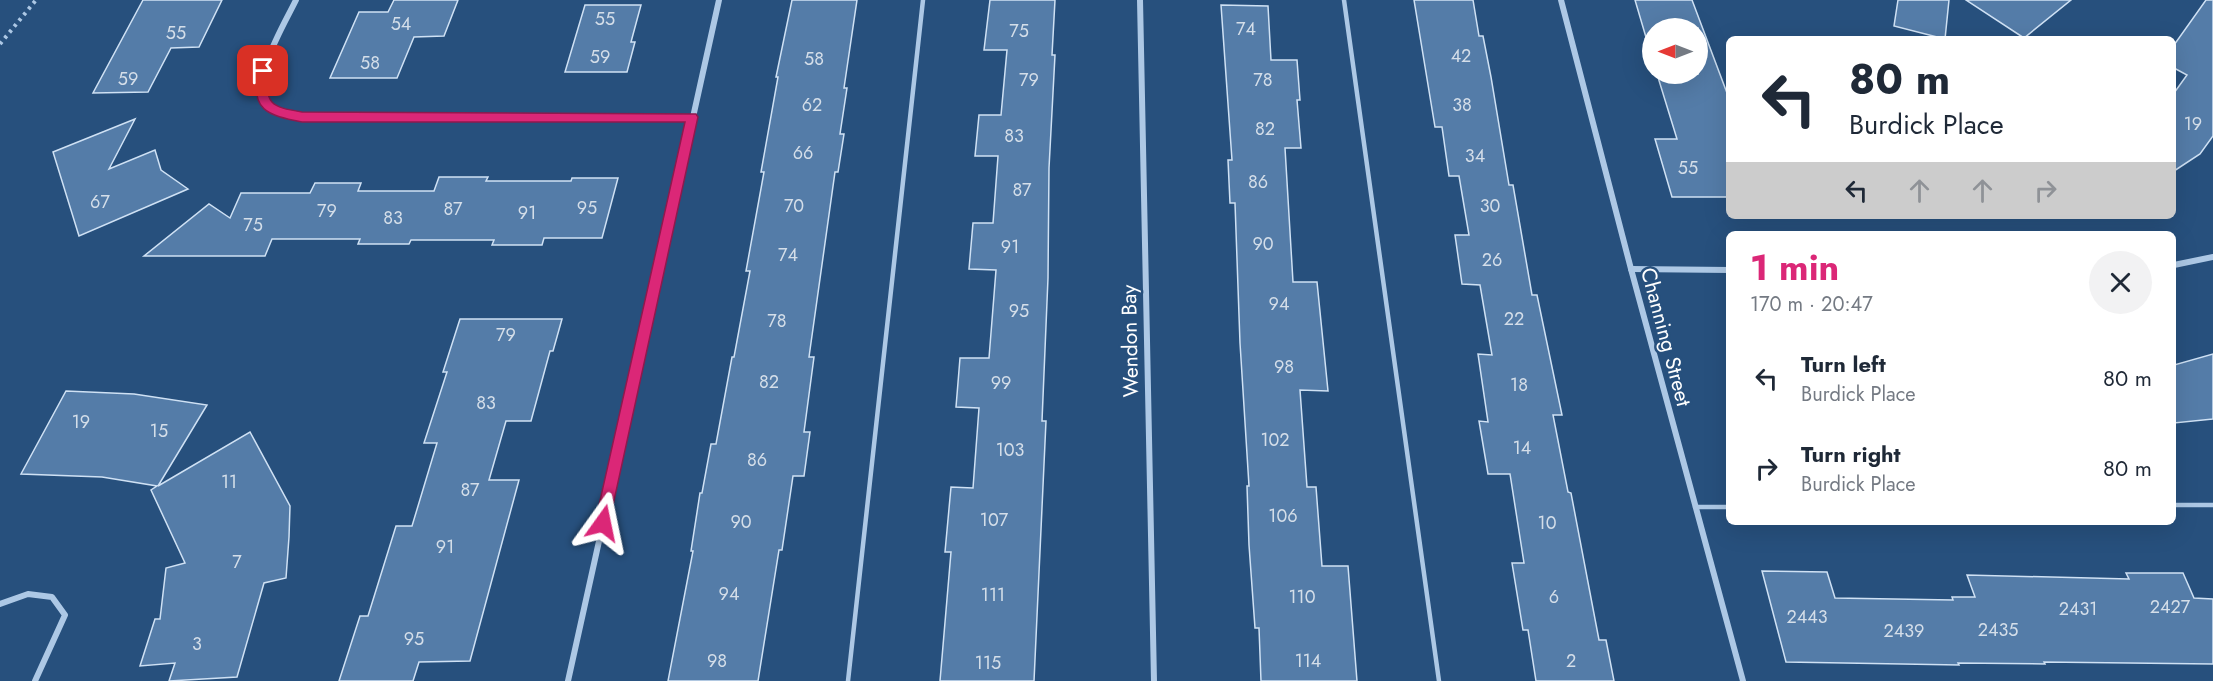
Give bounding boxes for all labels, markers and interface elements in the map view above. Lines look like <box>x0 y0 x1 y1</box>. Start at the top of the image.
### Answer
house number: 55 <box>595 6 615 32</box>
house number: 54 <box>391 11 411 37</box>
house number: 74 <box>1236 16 1256 42</box>
house number: 75 <box>1009 18 1029 44</box>
north arrow <box>1642 18 1708 84</box>
map controls <box>1642 18 1708 84</box>
house number: 55 <box>166 20 186 46</box>
house number: 42 <box>1451 43 1471 69</box>
house number: 59 <box>590 44 610 70</box>
pin <box>237 45 288 96</box>
house number: 58 <box>804 46 824 72</box>
text: 80 m <box>1849 49 1950 110</box>
house number: 58 <box>360 50 380 76</box>
icon: arrive <box>246 54 279 87</box>
icon: left <box>1750 60 1828 138</box>
house number: 59 <box>118 66 138 92</box>
house number: 79 <box>1019 67 1039 93</box>
house number: 78 <box>1253 67 1273 93</box>
house number: 62 <box>802 92 822 118</box>
house number: 38 <box>1452 92 1472 118</box>
text: Burdick Place <box>1849 105 2004 144</box>
house number: 19 <box>2184 111 2202 137</box>
house number: 82 <box>1255 116 1275 142</box>
house number: 83 <box>1004 123 1024 149</box>
house number: 66 <box>793 140 813 166</box>
house number: 34 <box>1465 143 1485 169</box>
house number: 55 <box>1678 155 1698 181</box>
house number: 86 <box>1248 169 1268 195</box>
icon: left <box>1840 174 1873 207</box>
icon: ahead <box>1903 174 1936 207</box>
icon: ahead <box>1966 174 1999 207</box>
icon: right <box>2029 174 2062 207</box>
house number: 87 <box>1012 177 1032 203</box>
house number: 67 <box>90 189 110 215</box>
house number: 70 <box>784 193 804 219</box>
house number: 30 <box>1480 193 1501 219</box>
house number: 95 <box>577 195 597 221</box>
house number: 87 <box>443 196 463 222</box>
house number: 79 <box>317 198 337 224</box>
house number: 91 <box>518 200 536 226</box>
house number: 83 <box>383 205 403 231</box>
house number: 75 <box>243 212 263 238</box>
house number: 90 <box>1252 231 1274 257</box>
house number: 91 <box>1001 234 1019 260</box>
text: 1 min <box>1750 241 1839 293</box>
house number: 74 <box>778 242 798 268</box>
house number: 26 <box>1482 247 1502 273</box>
button: close <box>2089 251 2152 314</box>
street label: Channing Street <box>1633 264 1699 410</box>
street label: Wendon Bay <box>1114 284 1146 398</box>
text: 170 m · 20:47 <box>1750 290 1873 319</box>
house number: 94 <box>1269 291 1289 317</box>
house number: 95 <box>1009 298 1029 324</box>
house number: 22 <box>1504 306 1524 332</box>
house number: 78 <box>767 308 787 334</box>
house number: 79 <box>496 322 516 348</box>
text: Turn left <box>1801 348 1886 380</box>
house number: 98 <box>1274 354 1294 380</box>
icon: left <box>1750 362 1783 395</box>
text: 80 m <box>2103 362 2152 394</box>
house number: 82 <box>759 369 779 395</box>
house number: 99 <box>991 370 1011 396</box>
house number: 18 <box>1510 372 1528 398</box>
text: Burdick Place <box>1801 380 1916 409</box>
house number: 83 <box>476 390 496 416</box>
house number: 19 <box>72 409 90 435</box>
house number: 15 <box>150 418 168 444</box>
house number: 102 <box>1260 427 1290 453</box>
house number: 14 <box>1513 435 1531 461</box>
house number: 103 <box>996 437 1025 463</box>
text: Turn right <box>1801 438 1901 470</box>
house number: 86 <box>747 447 767 473</box>
icon: right <box>1750 452 1783 485</box>
text: 80 m <box>2103 452 2152 484</box>
house number: 11 <box>221 469 237 495</box>
text: Burdick Place <box>1801 470 1916 499</box>
house number: 87 <box>460 477 480 503</box>
position arrow <box>571 491 635 555</box>
house number: 106 <box>1268 503 1298 529</box>
house number: 107 <box>980 507 1009 533</box>
house number: 90 <box>730 509 752 535</box>
house number: 10 <box>1538 510 1557 536</box>
house number: 91 <box>436 534 454 560</box>
house number: 7 <box>232 549 242 575</box>
house number: 94 <box>719 581 739 607</box>
house number: 111 <box>981 582 1005 608</box>
house number: 110 <box>1289 584 1316 610</box>
house number: 6 <box>1549 584 1559 610</box>
house number: 2427 <box>2150 594 2191 620</box>
house number: 2431 <box>2059 596 2097 622</box>
house number: 2443 <box>1786 604 1828 630</box>
house number: 2435 <box>1978 617 2018 643</box>
house number: 2439 <box>1884 618 1924 644</box>
house number: 95 <box>404 626 424 652</box>
house number: 3 <box>192 631 202 657</box>
house number: 98 <box>707 648 727 674</box>
house number: 114 <box>1295 648 1321 674</box>
house number: 2 <box>1566 648 1576 674</box>
house number: 115 <box>975 650 1001 676</box>

